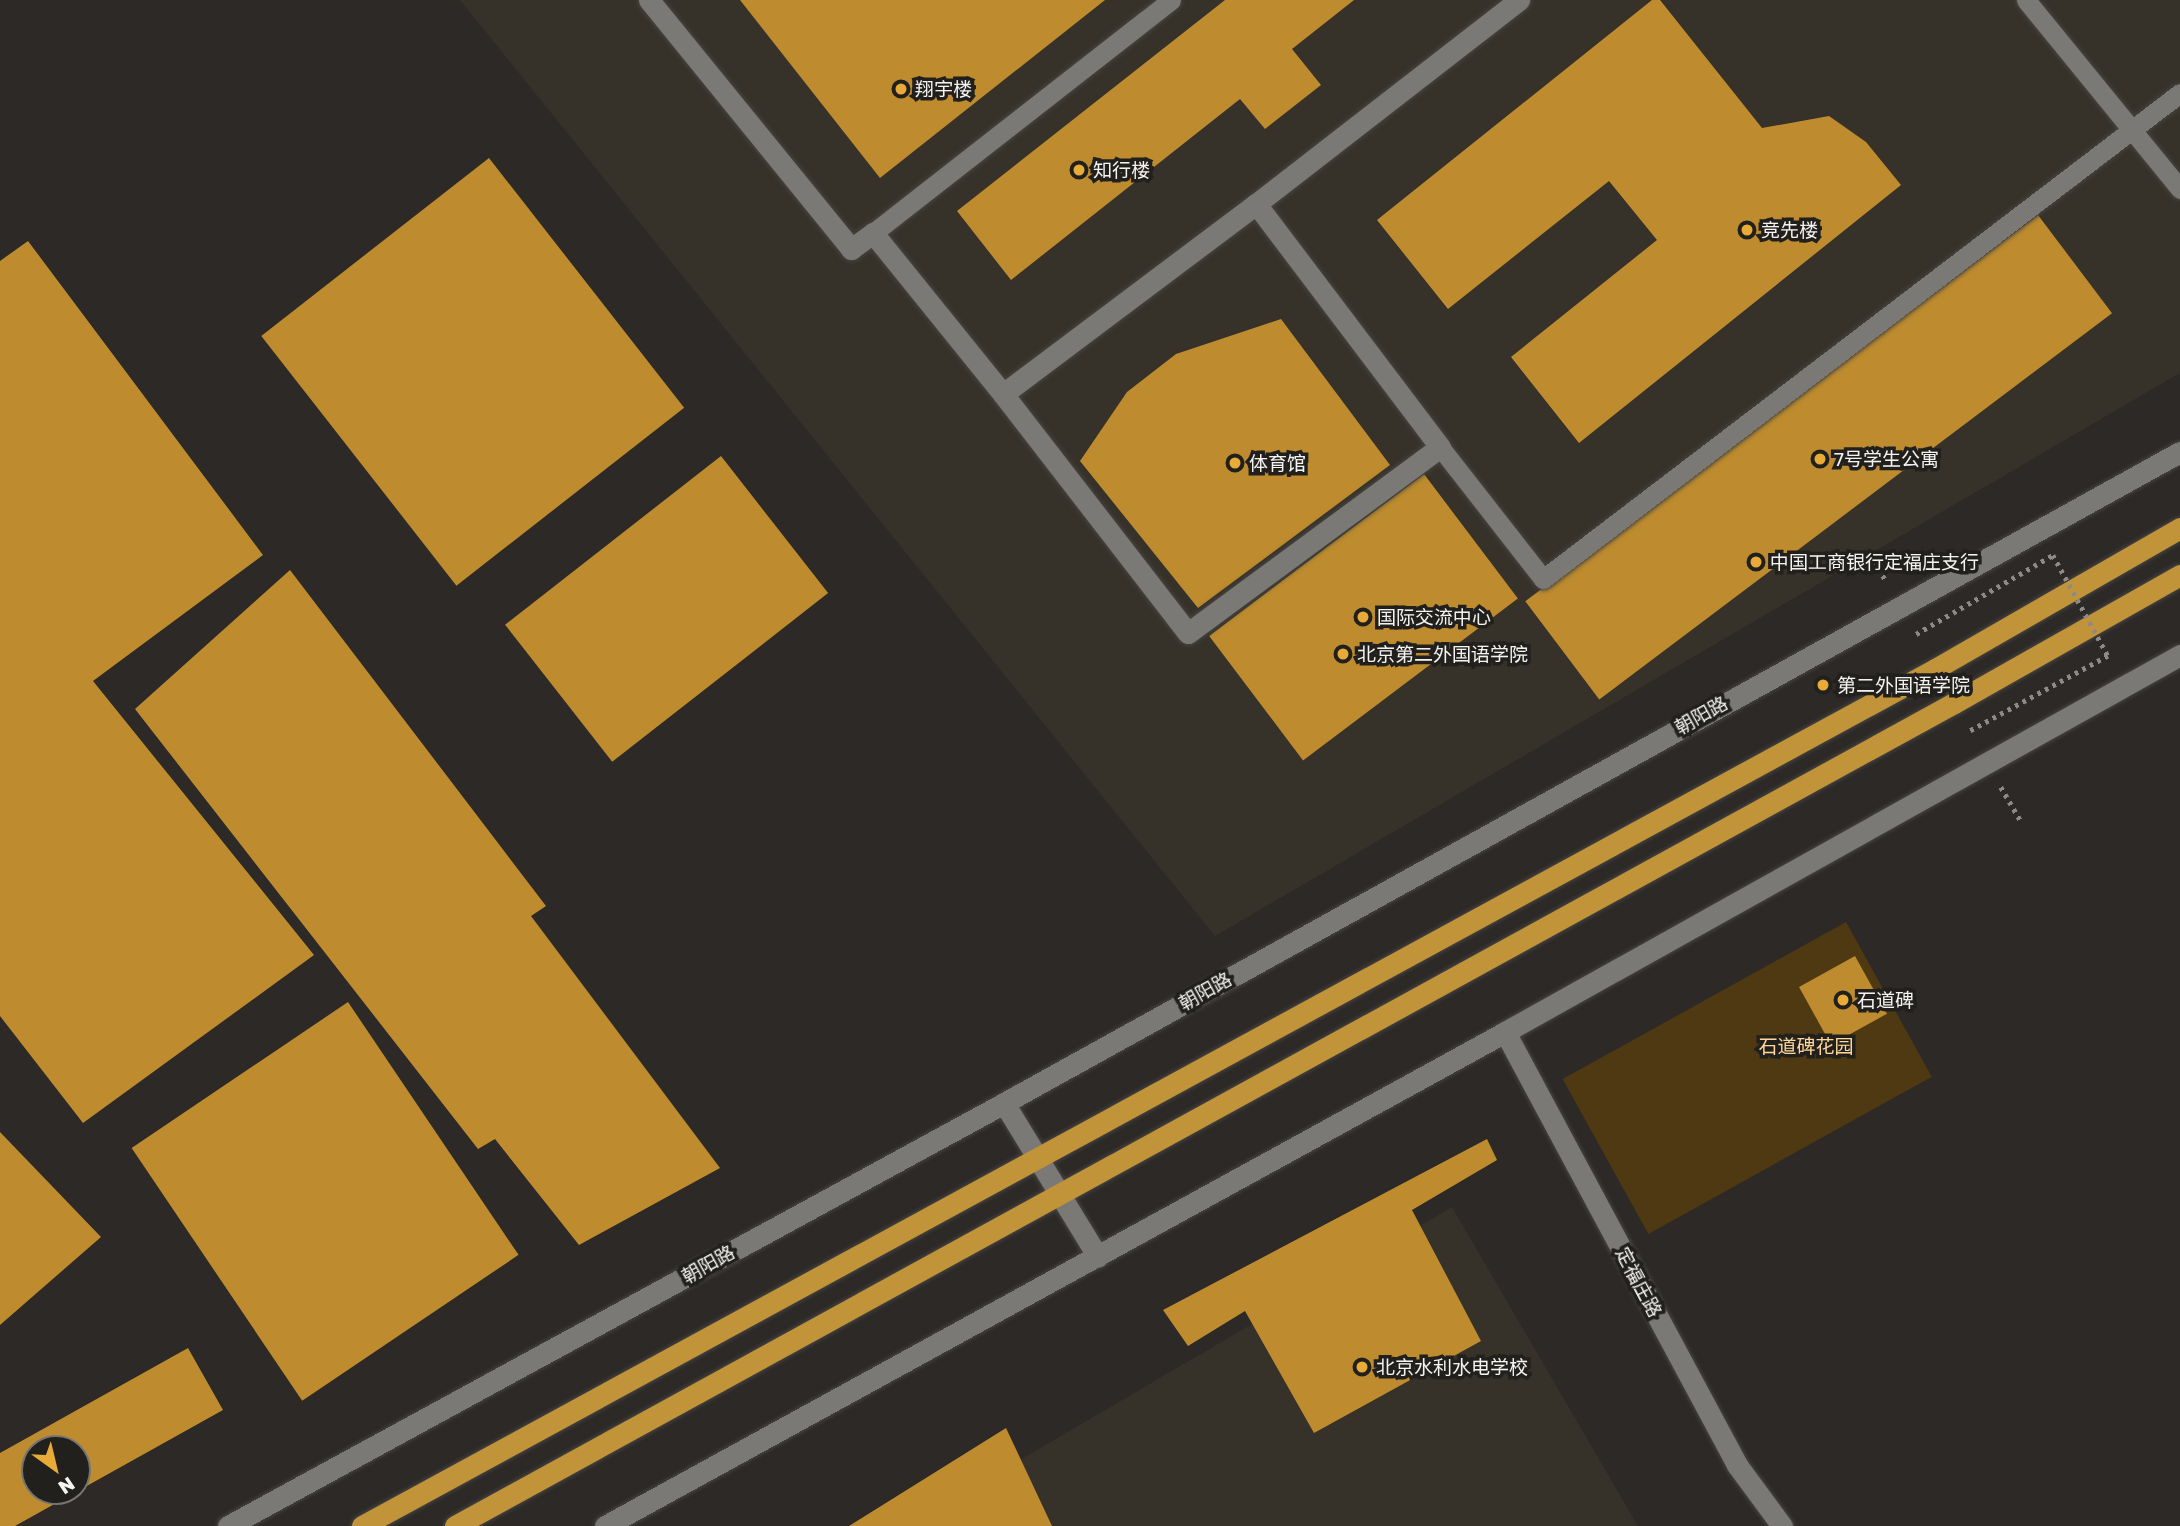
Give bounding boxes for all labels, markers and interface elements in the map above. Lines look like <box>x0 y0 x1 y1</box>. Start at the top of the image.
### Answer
place label: 翔宇楼 <box>915 78 972 100</box>
marker: 翔宇楼 <box>893 81 909 97</box>
place label: 知行楼 <box>1093 159 1150 181</box>
marker: 知行楼 <box>1071 162 1087 178</box>
place label: 竞先楼 <box>1761 219 1818 241</box>
marker: 竞先楼 <box>1739 222 1755 238</box>
place label: 7号学生公寓 <box>1834 448 1939 470</box>
marker: 7号学生公寓 <box>1812 451 1828 467</box>
place label: 体育馆 <box>1249 452 1306 474</box>
marker: 体育馆 <box>1227 455 1243 471</box>
place label: 中国工商银行定福庄支行 <box>1770 551 1979 573</box>
marker: 中国工商银行定福庄支行 <box>1748 554 1764 570</box>
place label: 国际交流中心 <box>1377 606 1491 628</box>
marker: 国际交流中心 <box>1355 609 1371 625</box>
place label: 北京第二外国语学院 <box>1357 643 1528 665</box>
marker: 北京第二外国语学院 <box>1335 646 1351 662</box>
place label: 第二外国语学院 <box>1837 674 1970 696</box>
marker: 第二外国语学院 <box>1815 677 1831 693</box>
street label: 朝阳路 <box>1671 691 1731 739</box>
street label: 朝阳路 <box>1175 967 1235 1015</box>
place label: 石道碑 <box>1857 989 1914 1011</box>
marker: 石道碑 <box>1835 992 1851 1008</box>
park label: 石道碑花园 <box>1759 1035 1853 1057</box>
street label: 朝阳路 <box>678 1240 738 1288</box>
street label: 定福庄路 <box>1611 1243 1667 1321</box>
place label: 北京水利水电学校 <box>1376 1356 1528 1378</box>
marker: 北京水利水电学校 <box>1354 1359 1370 1375</box>
north arrow <box>21 1435 91 1505</box>
text: N <box>54 1473 79 1500</box>

